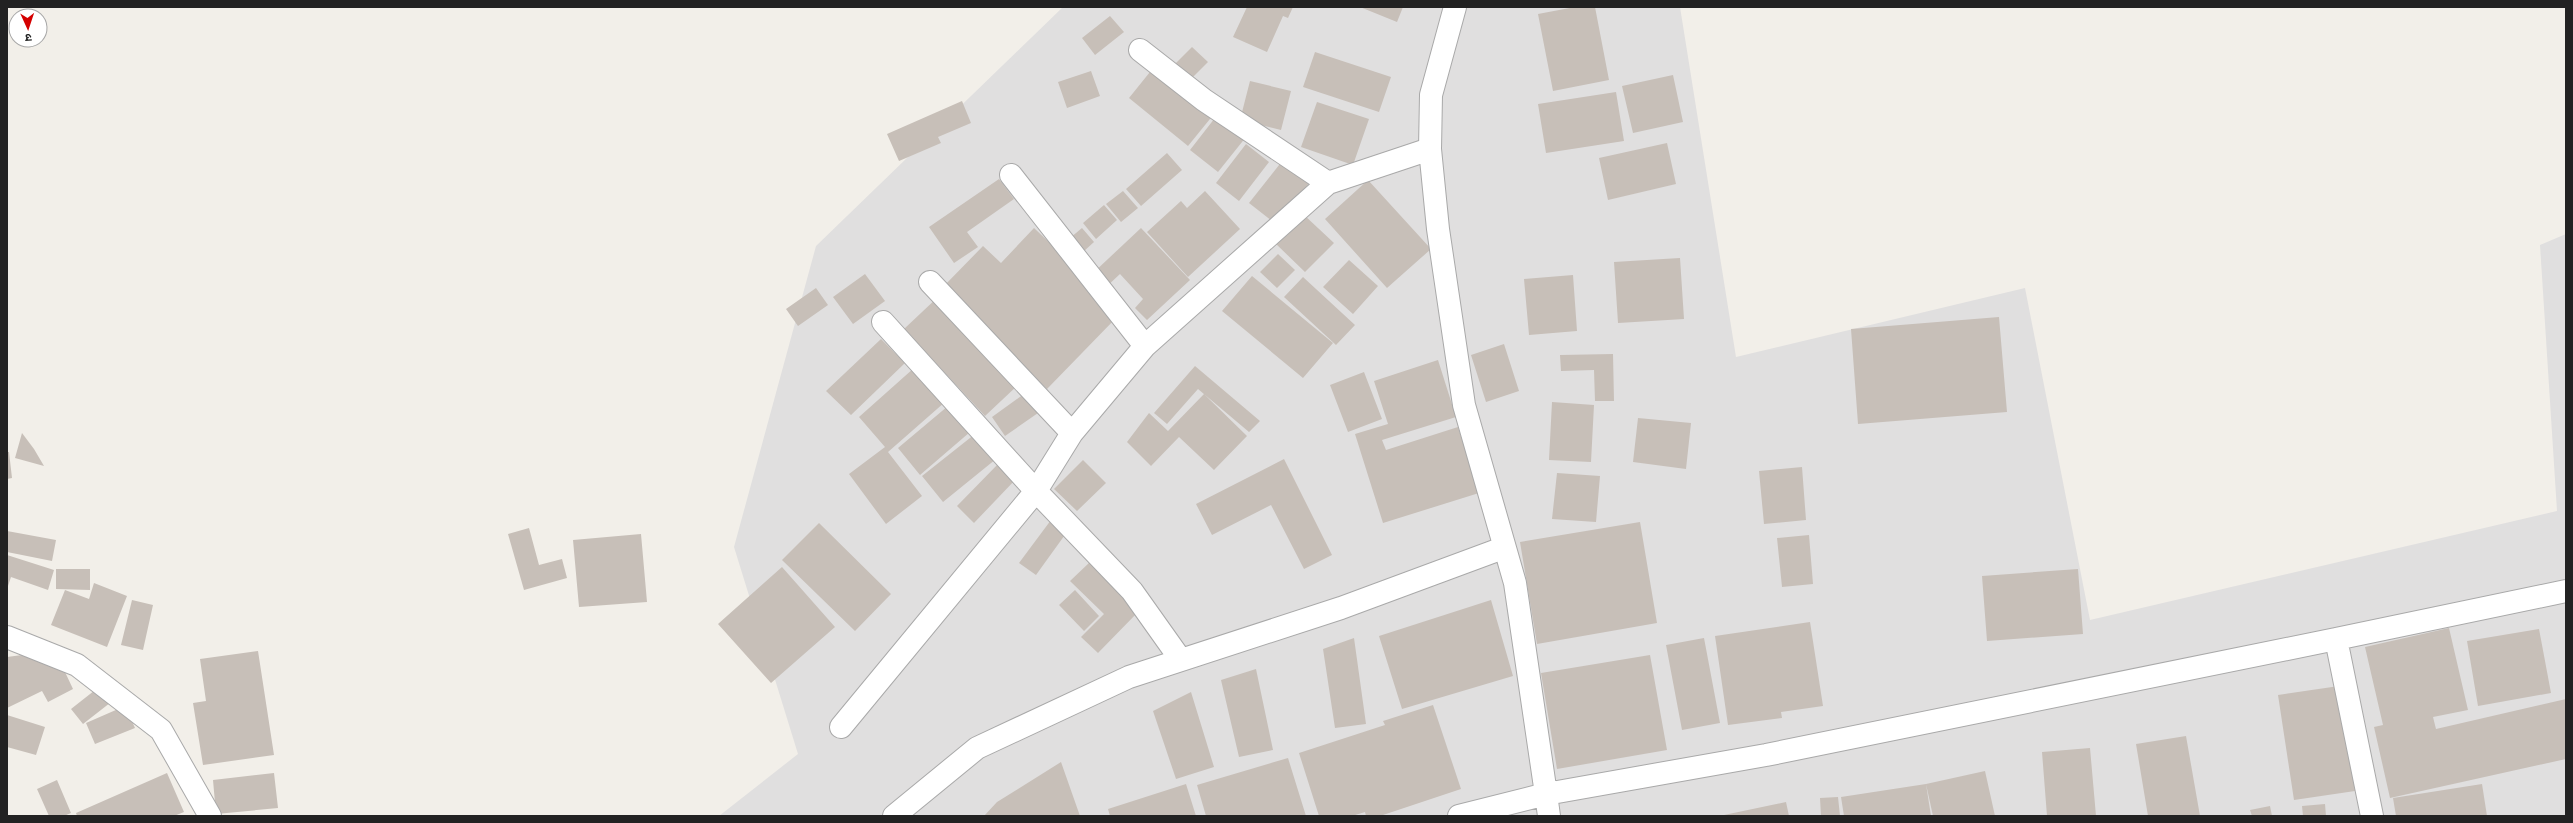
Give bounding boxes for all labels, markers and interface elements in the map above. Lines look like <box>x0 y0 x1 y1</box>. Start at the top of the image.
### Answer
north arrow <box>8 8 48 48</box>
text: उ <box>24 31 32 44</box>

